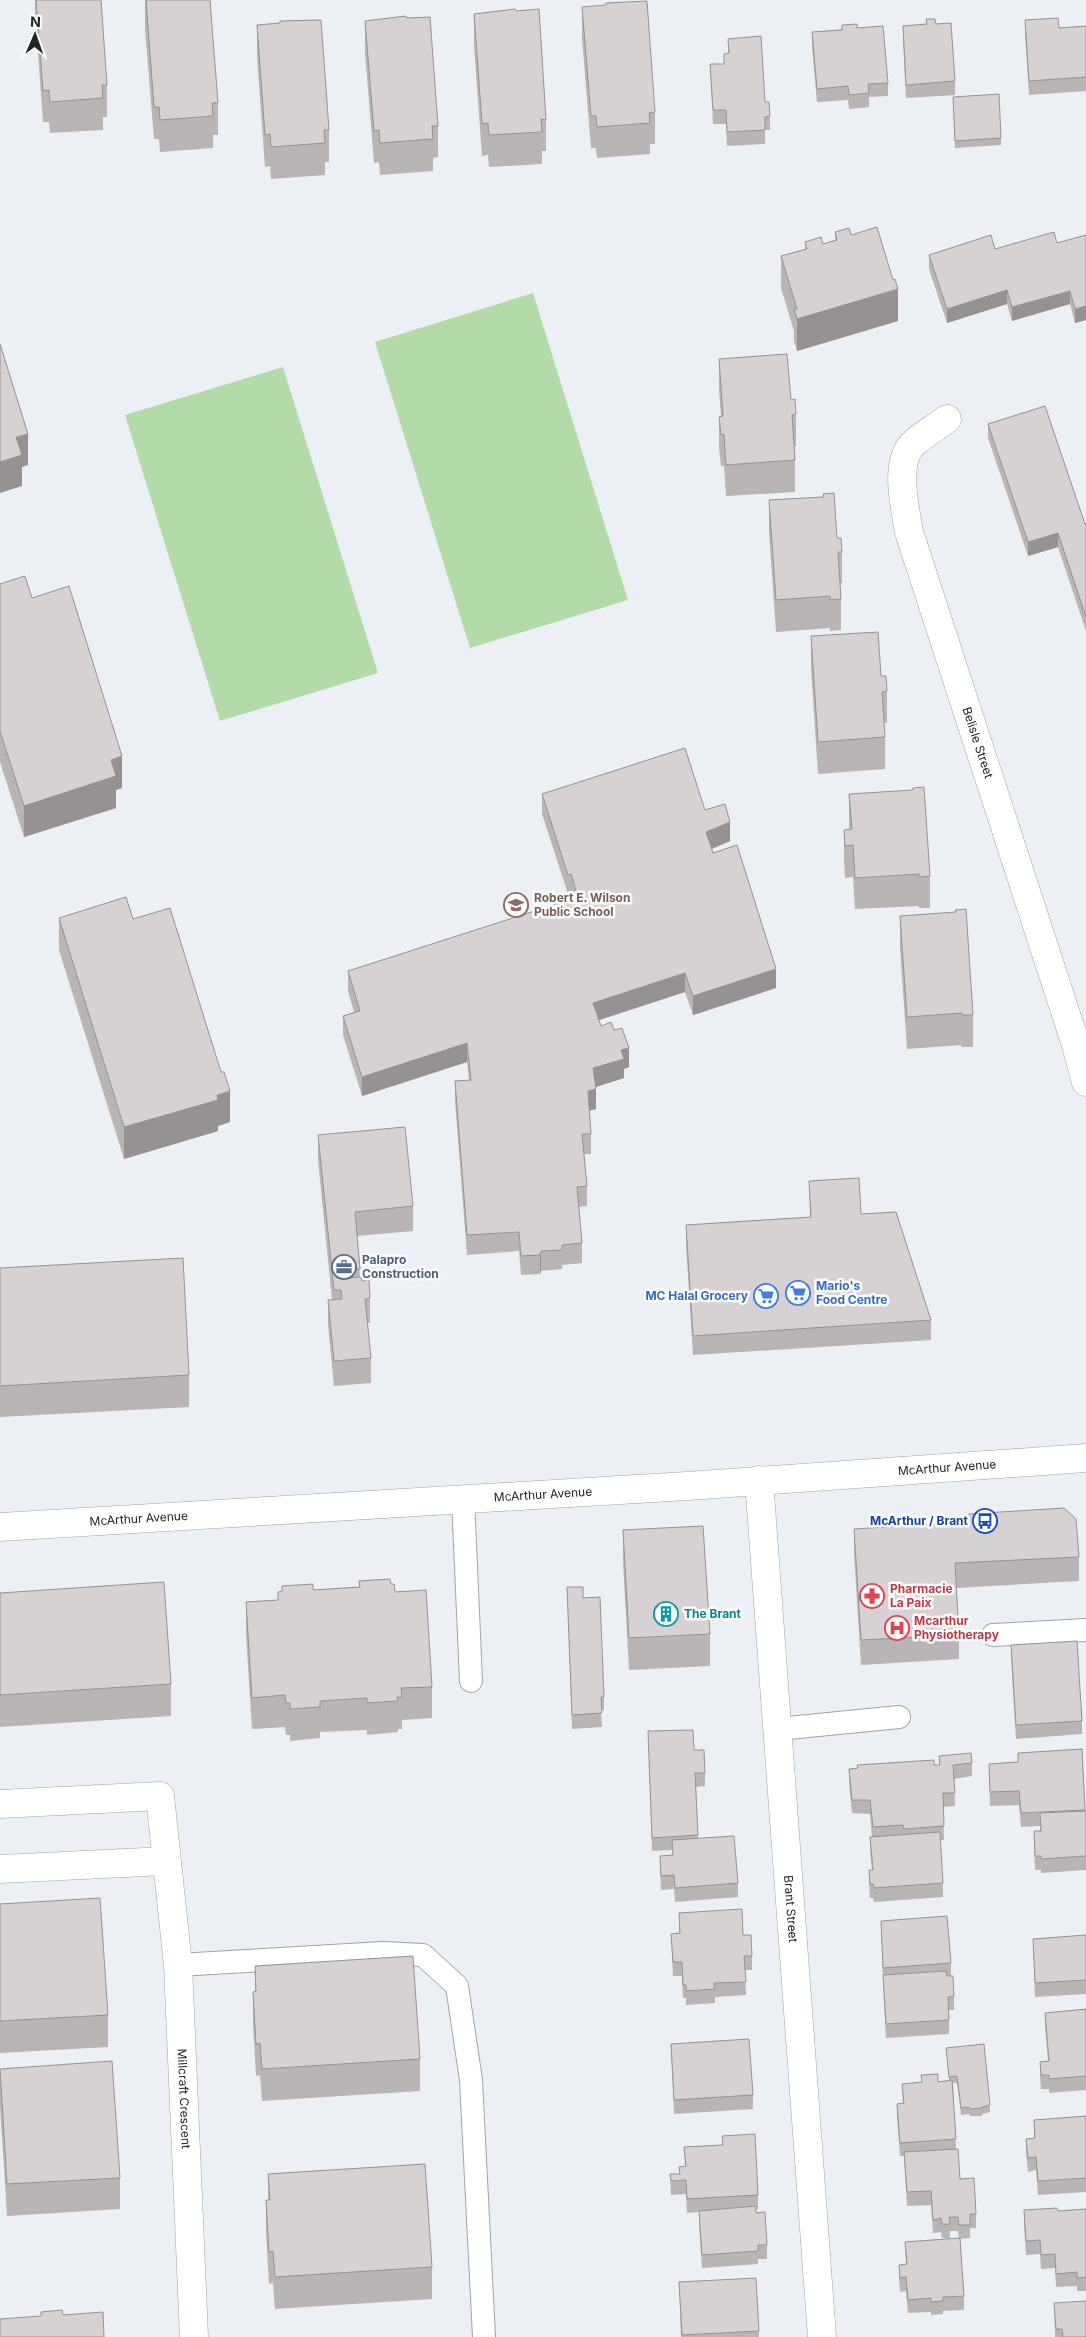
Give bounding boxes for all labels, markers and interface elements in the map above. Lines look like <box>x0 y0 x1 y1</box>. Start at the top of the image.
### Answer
north arrow <box>10 10 60 60</box>
text: N <box>30 13 41 30</box>
street label: Belisle Street <box>959 705 997 780</box>
place label: Robert E. Wilson Public School <box>534 890 630 919</box>
school or university icon: Robert E. Wilson Public School <box>503 892 529 918</box>
place label: Palapro Construction <box>362 1252 439 1281</box>
office icon: Palapro Construction <box>331 1254 357 1280</box>
place label: Mario's Food Centre <box>816 1278 887 1307</box>
supermarket icon: Mario's Food Centre <box>785 1280 811 1306</box>
supermarket icon: MC Halal Grocery <box>753 1283 779 1309</box>
place label: MC Halal Grocery <box>645 1288 749 1303</box>
street label: McArthur Avenue <box>897 1456 997 1478</box>
street label: McArthur Avenue <box>493 1484 593 1505</box>
street label: McArthur Avenue <box>89 1508 188 1529</box>
bus stop icon: McArthur / Brant <box>972 1508 998 1534</box>
place label: McArthur / Brant <box>870 1513 969 1528</box>
place label: Pharmacie La Paix <box>890 1581 953 1610</box>
pharmacy icon: Pharmacie La Paix <box>859 1583 885 1609</box>
building icon: The Brant <box>653 1601 679 1627</box>
place label: The Brant <box>684 1606 742 1621</box>
place label: Mcarthur Physiotherapy <box>914 1613 1000 1642</box>
hospital icon: Mcarthur Physiotherapy <box>884 1615 910 1641</box>
street label: Brant Street <box>781 1875 801 1943</box>
street label: Millcraft Crescent <box>175 2048 194 2149</box>

